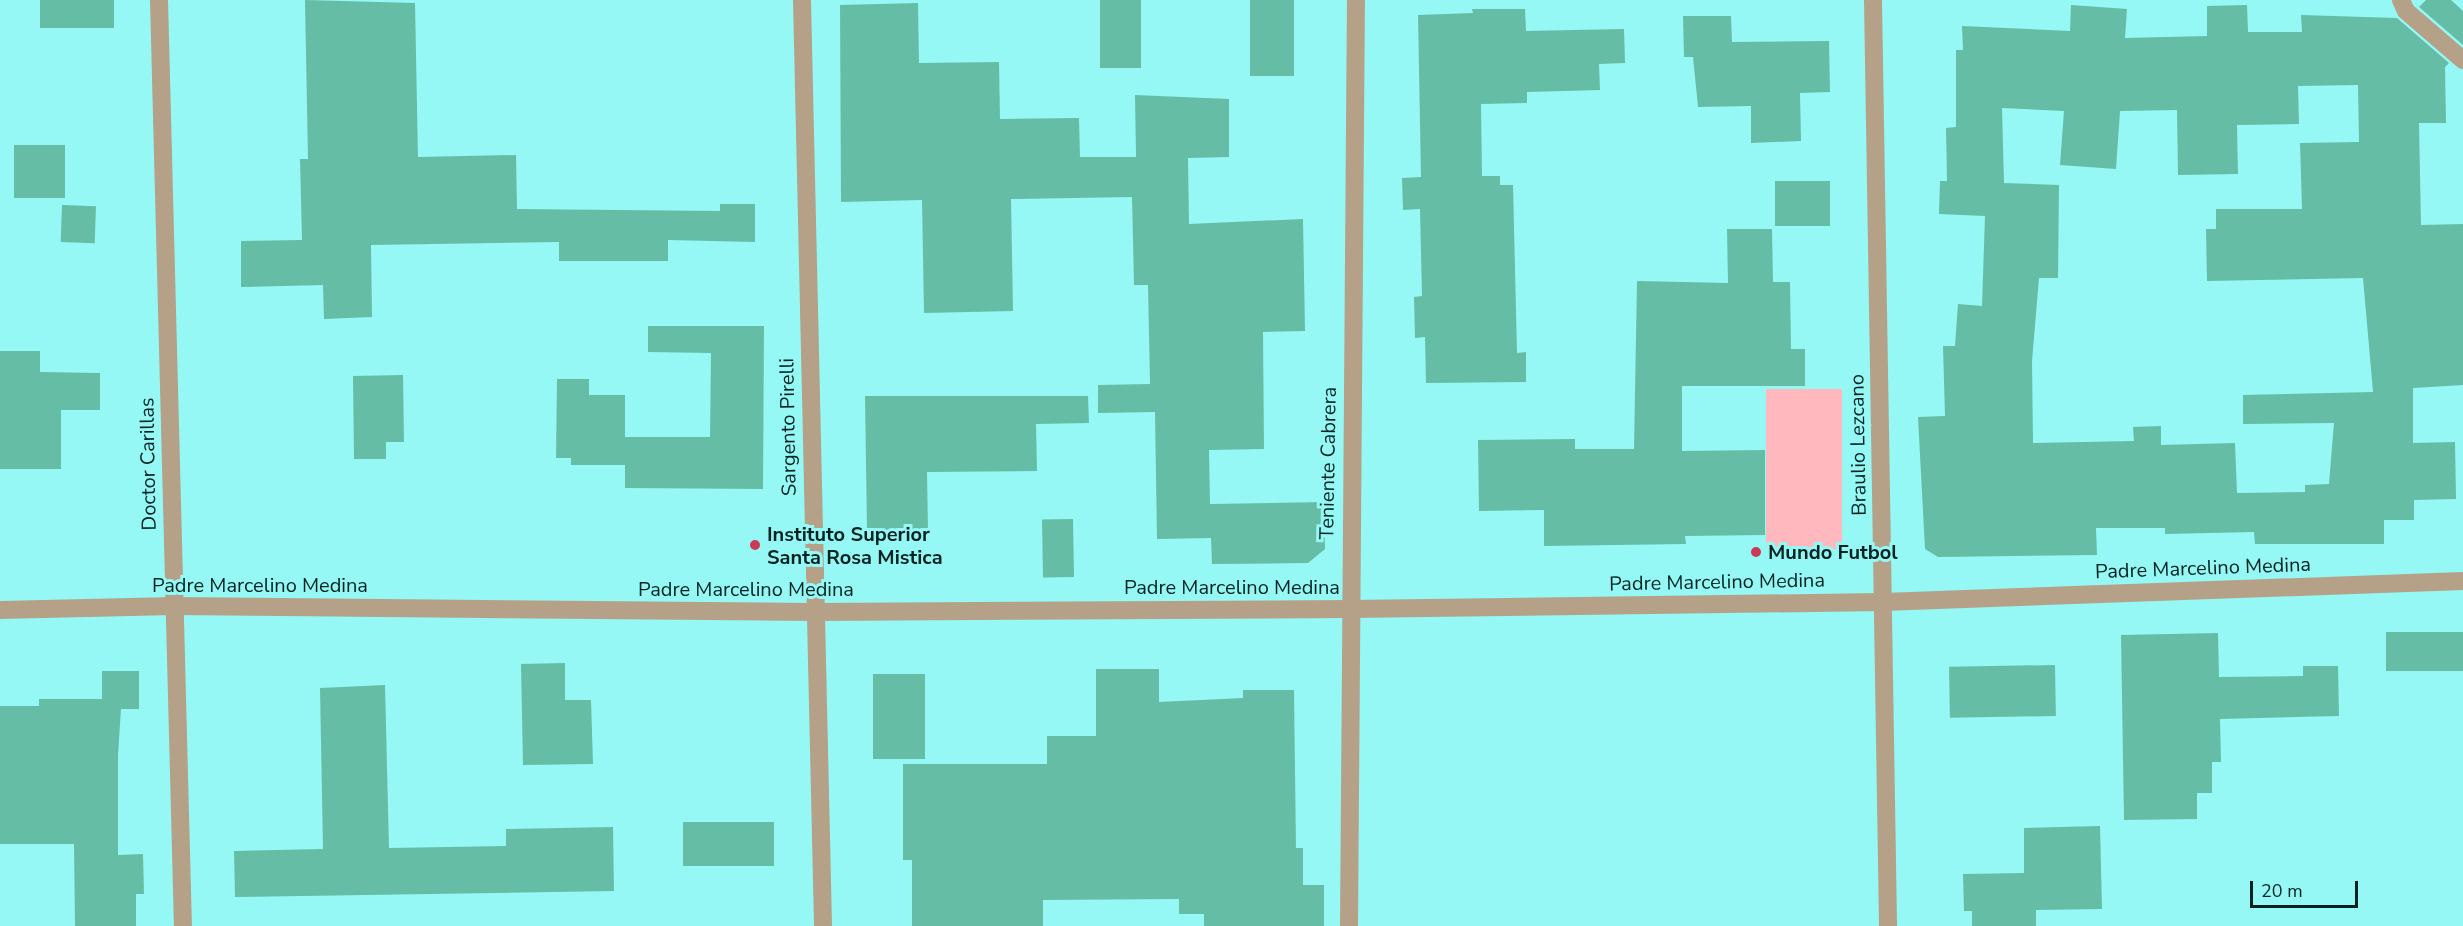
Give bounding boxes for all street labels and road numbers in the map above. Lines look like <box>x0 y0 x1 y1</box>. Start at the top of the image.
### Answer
street label: Sargento Pirelli <box>775 358 801 496</box>
street label: Braulio Lezcano <box>1845 374 1871 516</box>
street label: Teniente Cabrera <box>1315 387 1341 539</box>
street label: Doctor Carillas <box>135 397 161 531</box>
street label: Padre Marcelino Medina <box>2095 552 2311 584</box>
street label: Padre Marcelino Medina <box>1609 568 1825 596</box>
street label: Padre Marcelino Medina <box>152 573 368 597</box>
street label: Padre Marcelino Medina <box>1124 575 1340 599</box>
street label: Padre Marcelino Medina <box>638 577 854 601</box>

